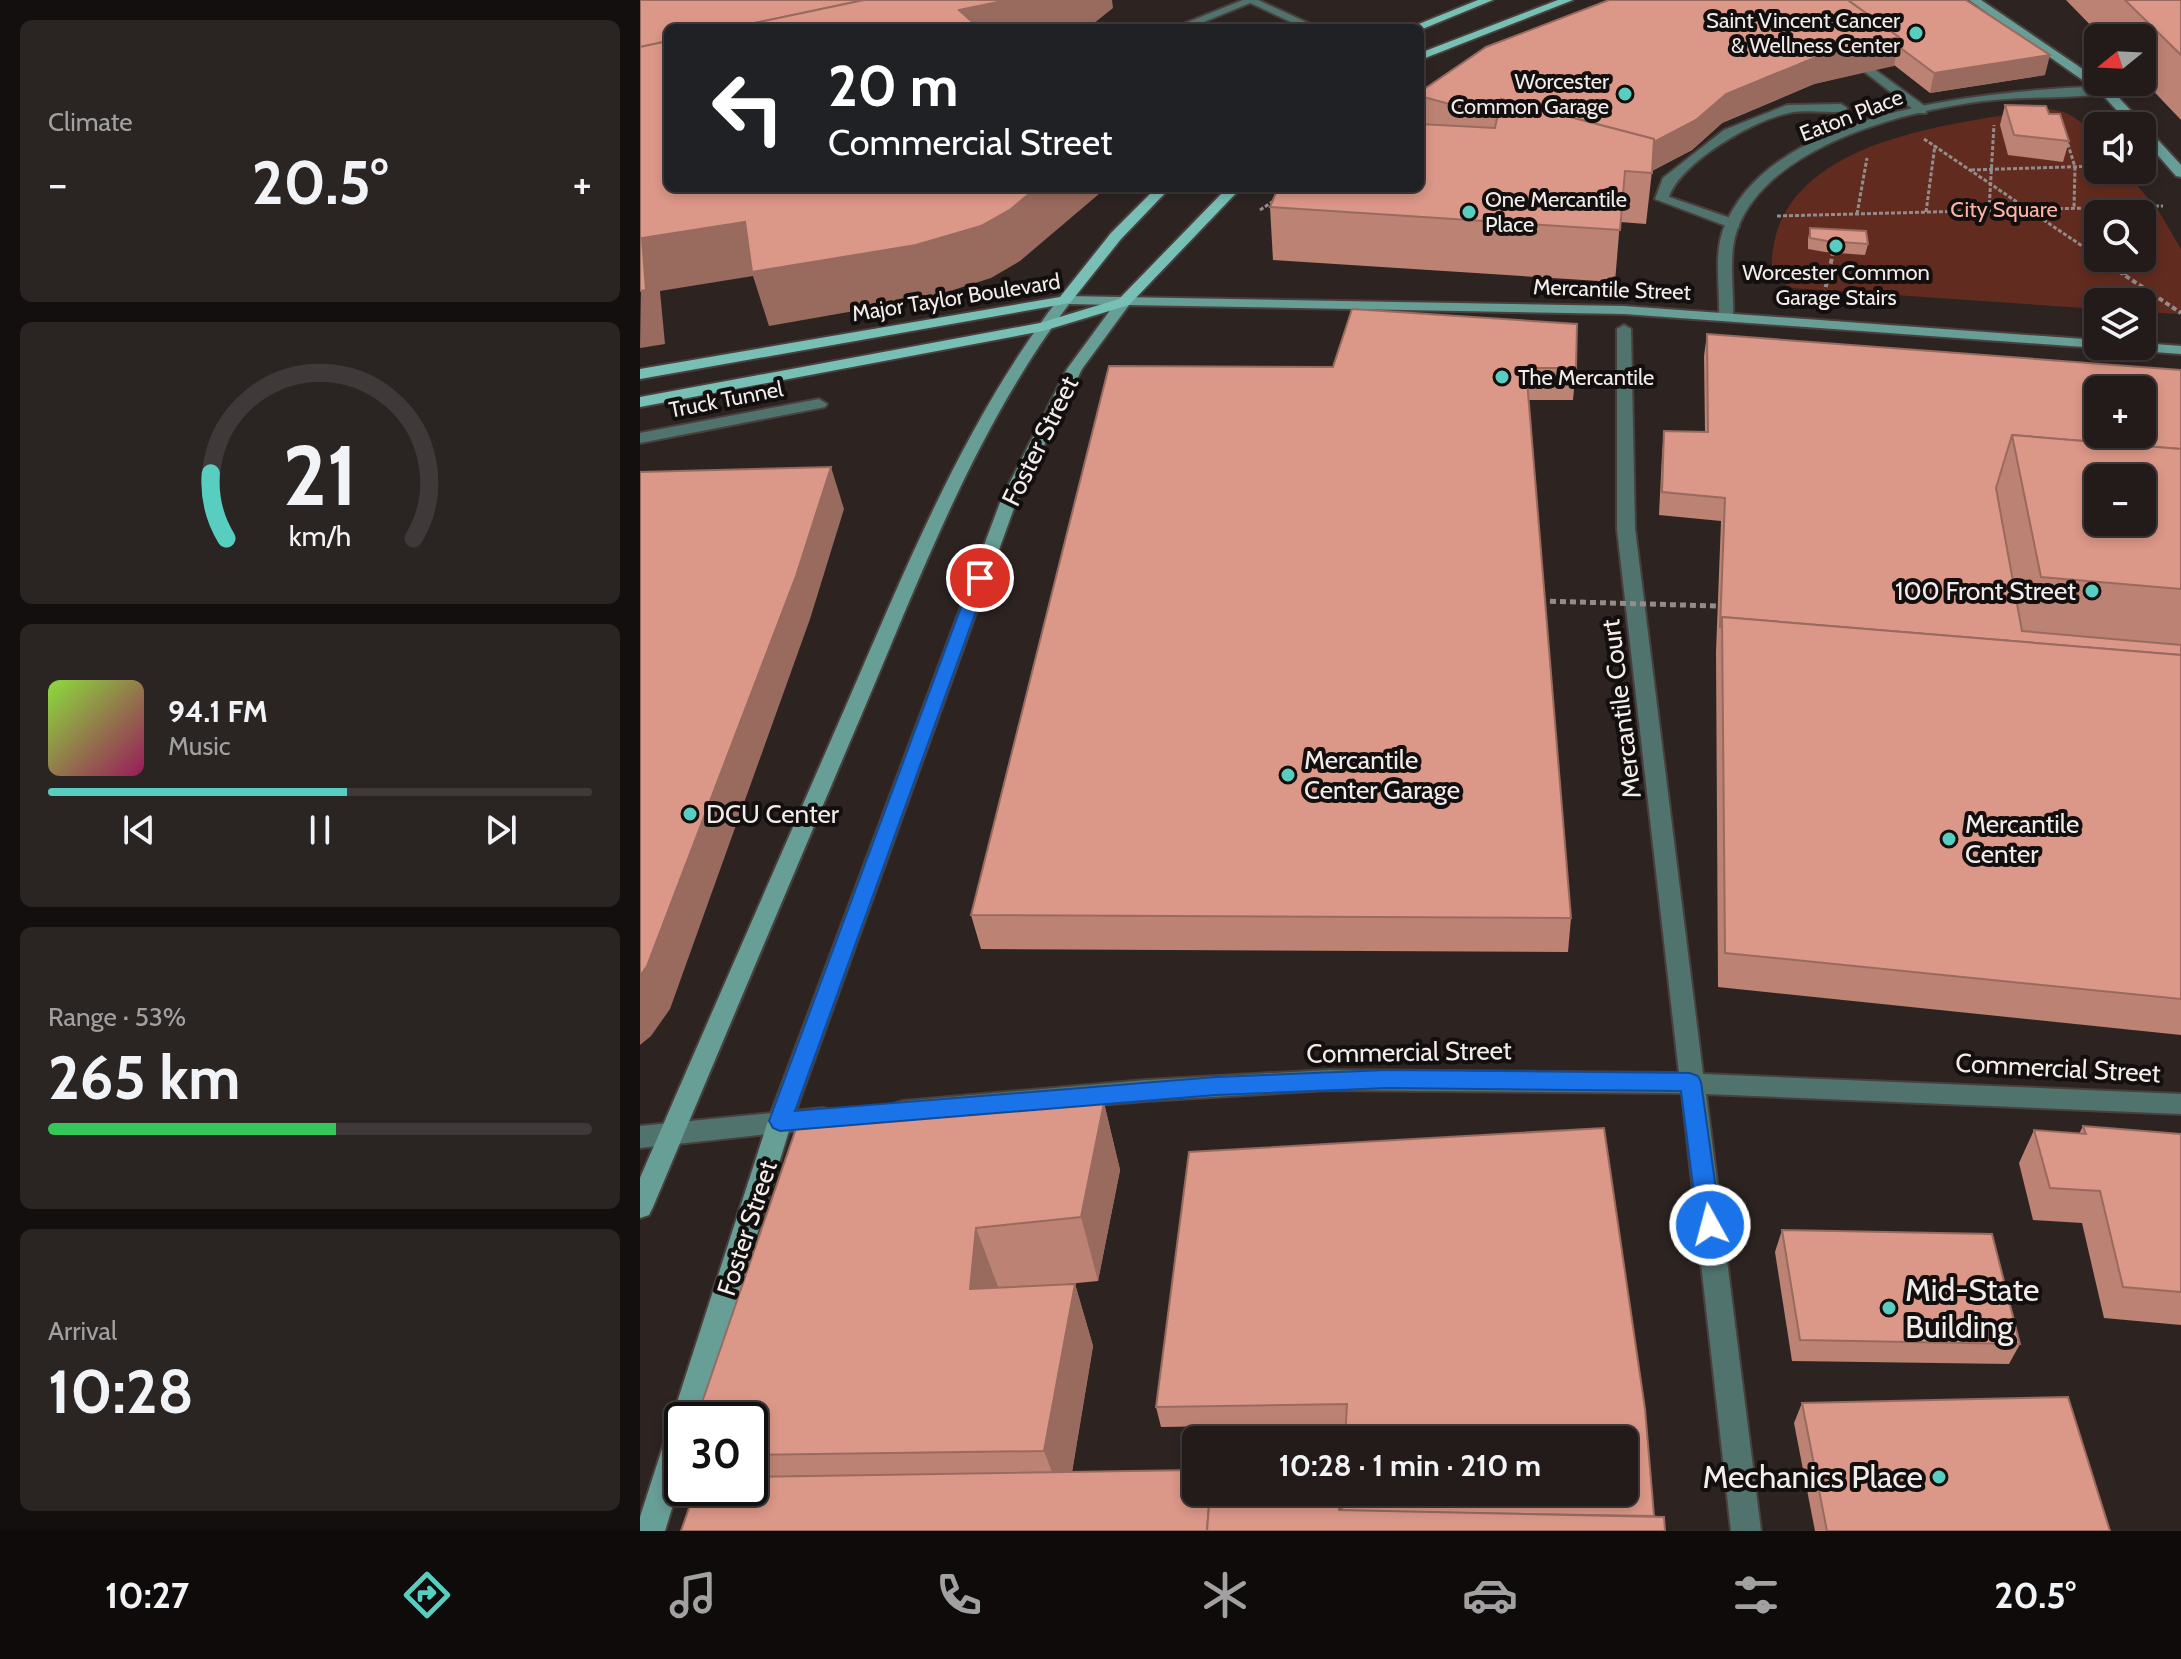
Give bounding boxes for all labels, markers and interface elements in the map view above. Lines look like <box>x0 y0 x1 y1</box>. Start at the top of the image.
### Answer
place label: Saint Vincent Cancer & Wellness Center <box>1706 7 1900 59</box>
marker: Saint Vincent Cancer & Wellness Center <box>1907 24 1925 42</box>
north arrow <box>2084 24 2156 96</box>
map controls <box>2084 24 2156 536</box>
text: 20 m <box>828 52 958 120</box>
icon: left <box>696 56 800 160</box>
place label: Worcester Common Garage <box>1451 68 1609 120</box>
street label: Eaton Place <box>1796 83 1907 148</box>
marker: Worcester Common Garage <box>1616 85 1634 103</box>
text: Climate <box>48 106 133 138</box>
button: sound <box>2084 112 2156 184</box>
text: Commercial Street <box>828 120 1112 164</box>
text: 20.5° <box>252 146 388 219</box>
text: − <box>48 157 67 210</box>
text: + <box>573 157 592 210</box>
place label: One Mercantile Place <box>1485 186 1627 238</box>
park label: City Square <box>1950 196 2058 223</box>
button: search <box>2084 200 2156 272</box>
marker: One Mercantile Place <box>1460 203 1478 221</box>
marker: Worcester Common Garage Stairs <box>1827 237 1845 255</box>
place label: Worcester Common Garage Stairs <box>1742 259 1930 311</box>
street label: Major Taylor Boulevard <box>850 268 1062 327</box>
street label: Mercantile Street <box>1532 273 1692 306</box>
button: layers <box>2084 288 2156 360</box>
place label: The Mercantile <box>1518 364 1654 391</box>
marker: The Mercantile <box>1493 368 1511 386</box>
street label: Foster Street <box>995 371 1085 511</box>
street label: Truck Tunnel <box>667 375 786 424</box>
button: + <box>2084 376 2156 448</box>
text: 21 <box>283 425 357 526</box>
button: − <box>2084 464 2156 536</box>
text: km/h <box>289 518 351 553</box>
pin <box>946 544 1014 612</box>
icon: arrive <box>958 556 1002 600</box>
place label: 100 Front Street <box>1895 575 2076 607</box>
marker: 100 Front Street <box>2083 582 2101 600</box>
street label: Mercantile Court <box>1594 617 1648 801</box>
text: 94.1 FM <box>168 693 268 730</box>
text: Music <box>168 730 231 762</box>
place label: Mercantile Center Garage <box>1304 744 1460 806</box>
marker: Mercantile Center Garage <box>1279 766 1297 784</box>
place label: DCU Center <box>706 798 840 830</box>
marker: DCU Center <box>681 805 699 823</box>
icon: previous <box>117 808 161 852</box>
icon: pause <box>298 808 342 852</box>
icon: next <box>479 808 523 852</box>
place label: Mercantile Center <box>1965 808 2079 870</box>
marker: Mercantile Center <box>1940 830 1958 848</box>
text: Range · 53% <box>48 1001 186 1033</box>
street label: Commercial Street <box>1306 1034 1512 1070</box>
text: 265 km <box>48 1041 240 1114</box>
street label: Commercial Street <box>1955 1047 2162 1089</box>
street label: Foster Street <box>710 1156 784 1300</box>
position arrow <box>1668 1183 1752 1267</box>
place label: Mid-State Building <box>1905 1270 2039 1346</box>
marker: Mid-State Building <box>1880 1299 1898 1317</box>
text: Arrival <box>48 1315 117 1347</box>
text: 10:28 <box>48 1355 194 1428</box>
speed limit sign: 30 <box>664 1402 768 1506</box>
text: 10:28 · 1 min · 210 m <box>1279 1447 1541 1484</box>
place label: Mechanics Place <box>1702 1457 1923 1496</box>
marker: Mechanics Place <box>1930 1468 1948 1486</box>
icon: directions <box>399 1567 455 1623</box>
icon: music <box>665 1567 721 1623</box>
icon: phone <box>931 1567 987 1623</box>
icon: climate <box>1197 1567 1253 1623</box>
icon: car <box>1462 1567 1518 1623</box>
icon: filters <box>1728 1567 1784 1623</box>
text: 10:27 <box>105 1573 189 1617</box>
text: 20.5° <box>1994 1573 2076 1617</box>

